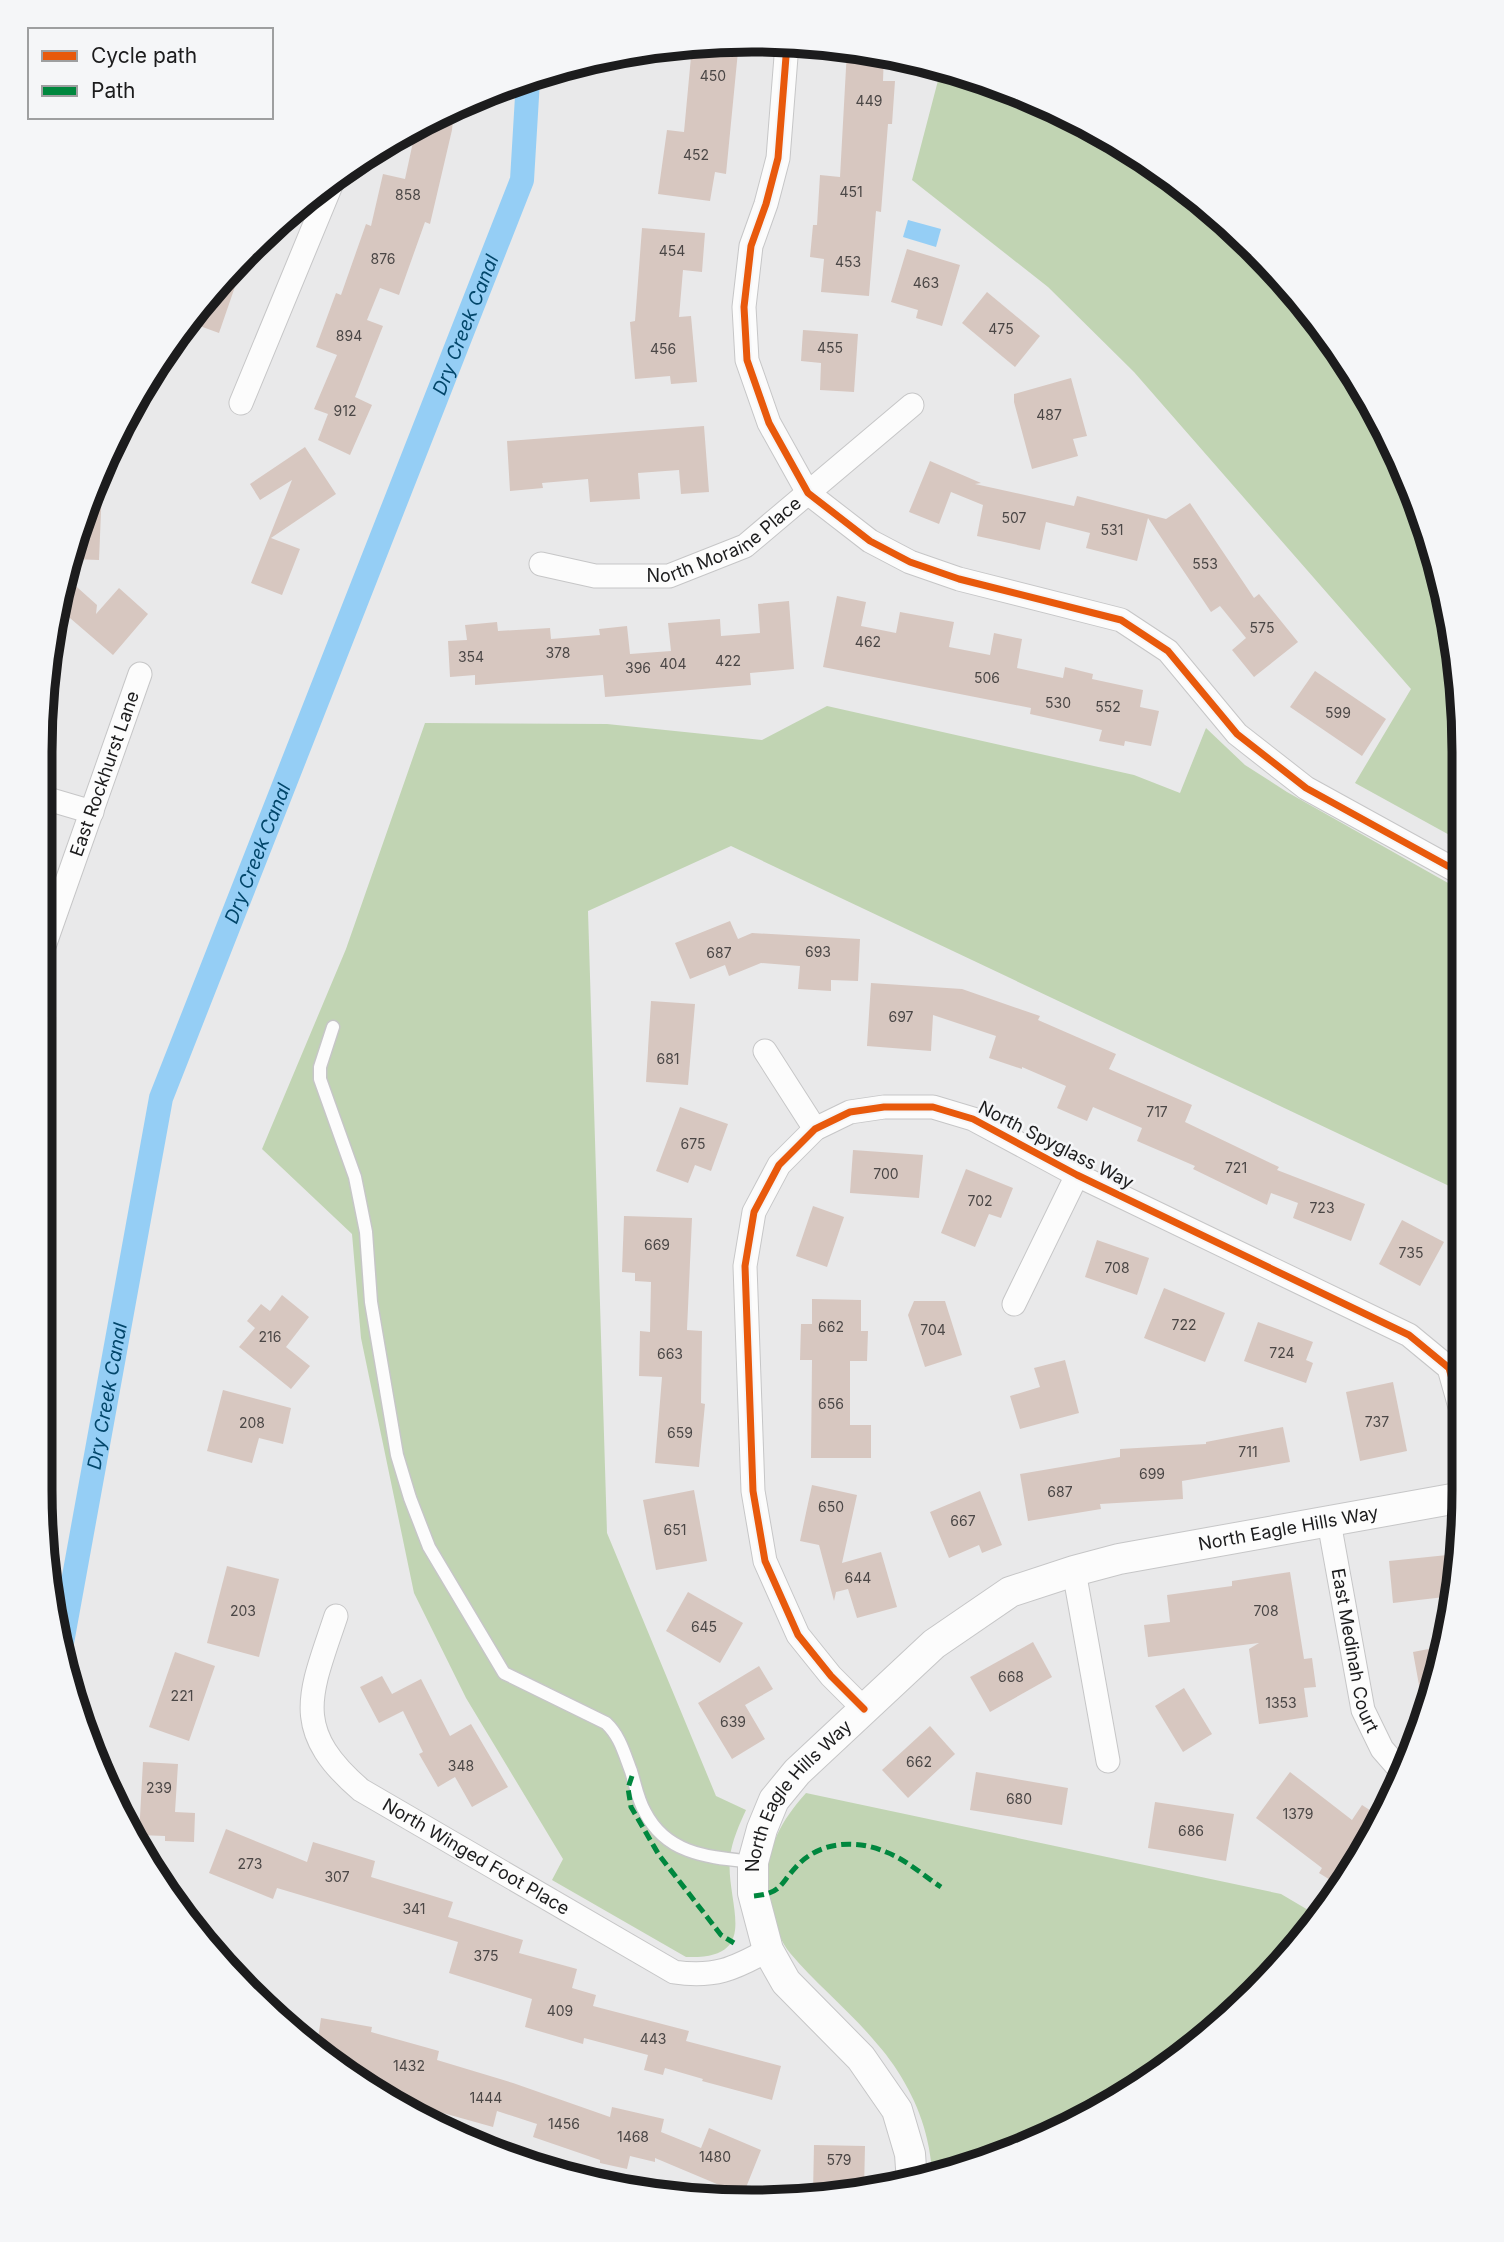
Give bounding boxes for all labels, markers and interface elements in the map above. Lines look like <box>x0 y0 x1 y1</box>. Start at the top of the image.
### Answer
legend <box>28 28 273 119</box>
text: Cycle path <box>91 43 197 68</box>
house number: 450 <box>700 67 726 84</box>
text: Path <box>91 78 136 103</box>
house number: 449 <box>856 92 882 109</box>
house number: 452 <box>683 146 709 163</box>
house number: 451 <box>839 183 863 200</box>
house number: 858 <box>395 186 421 203</box>
house number: 454 <box>659 242 685 259</box>
house number: 876 <box>370 250 396 267</box>
water label: Dry Creek Canal <box>428 251 504 398</box>
house number: 453 <box>835 253 861 270</box>
house number: 463 <box>913 274 939 291</box>
house number: 475 <box>988 320 1014 337</box>
house number: 894 <box>336 327 362 344</box>
house number: 455 <box>817 339 843 356</box>
house number: 456 <box>650 340 676 357</box>
house number: 912 <box>334 402 356 419</box>
house number: 487 <box>1036 406 1062 423</box>
street label: North Moraine Place <box>647 492 805 586</box>
house number: 507 <box>1002 509 1027 526</box>
house number: 531 <box>1101 521 1123 538</box>
house number: 553 <box>1192 555 1218 572</box>
house number: 575 <box>1250 619 1274 636</box>
house number: 462 <box>855 633 881 650</box>
house number: 378 <box>545 644 571 661</box>
house number: 354 <box>458 648 484 665</box>
house number: 422 <box>715 652 741 669</box>
house number: 404 <box>660 655 686 672</box>
house number: 396 <box>625 659 651 676</box>
house number: 506 <box>974 669 1000 686</box>
street label: East Rockhurst Lane <box>66 688 143 859</box>
house number: 530 <box>1045 694 1071 711</box>
house number: 552 <box>1095 698 1121 715</box>
house number: 599 <box>1325 704 1351 721</box>
water label: Dry Creek Canal <box>220 780 296 927</box>
house number: 693 <box>805 943 831 960</box>
house number: 687 <box>706 944 732 961</box>
house number: 697 <box>888 1008 914 1025</box>
house number: 681 <box>656 1050 680 1067</box>
street label: North Spyglass Way <box>975 1096 1137 1193</box>
house number: 717 <box>1146 1103 1168 1120</box>
house number: 675 <box>681 1135 705 1152</box>
house number: 721 <box>1225 1159 1247 1176</box>
house number: 700 <box>873 1165 899 1182</box>
house number: 702 <box>967 1192 993 1209</box>
house number: 723 <box>1309 1199 1335 1216</box>
house number: 669 <box>644 1236 670 1253</box>
house number: 735 <box>1399 1244 1423 1261</box>
house number: 708 <box>1104 1259 1130 1276</box>
house number: 722 <box>1172 1316 1197 1333</box>
house number: 662 <box>818 1318 844 1335</box>
water label: Dry Creek Canal <box>83 1321 132 1471</box>
house number: 704 <box>920 1321 946 1338</box>
house number: 216 <box>259 1328 281 1345</box>
house number: 724 <box>1269 1344 1295 1361</box>
house number: 663 <box>657 1345 683 1362</box>
house number: 656 <box>818 1395 844 1412</box>
house number: 737 <box>1365 1413 1389 1430</box>
house number: 208 <box>239 1414 265 1431</box>
house number: 659 <box>667 1424 693 1441</box>
house number: 711 <box>1238 1443 1258 1460</box>
house number: 699 <box>1139 1465 1165 1482</box>
house number: 687 <box>1047 1483 1073 1500</box>
house number: 650 <box>818 1498 844 1515</box>
street label: North Eagle Hills Way <box>1196 1501 1380 1555</box>
house number: 667 <box>950 1512 976 1529</box>
house number: 651 <box>664 1521 686 1538</box>
street label: East Medinah Court <box>1328 1566 1383 1736</box>
house number: 644 <box>845 1569 871 1586</box>
house number: 203 <box>230 1602 256 1619</box>
house number: 708 <box>1253 1602 1279 1619</box>
house number: 645 <box>691 1618 717 1635</box>
house number: 668 <box>998 1668 1024 1685</box>
house number: 221 <box>171 1687 193 1704</box>
house number: 1353 <box>1265 1694 1297 1711</box>
house number: 639 <box>720 1713 746 1730</box>
street label: North Eagle Hills Way <box>742 1716 856 1872</box>
house number: 662 <box>906 1753 932 1770</box>
house number: 348 <box>448 1757 474 1774</box>
house number: 239 <box>146 1779 172 1796</box>
house number: 680 <box>1006 1790 1032 1807</box>
street label: North Winged Foot Place <box>379 1794 573 1919</box>
house number: 1379 <box>1283 1805 1313 1822</box>
house number: 686 <box>1178 1822 1204 1839</box>
house number: 273 <box>238 1855 262 1872</box>
house number: 307 <box>324 1868 350 1885</box>
house number: 341 <box>402 1900 426 1917</box>
house number: 375 <box>474 1947 498 1964</box>
house number: 409 <box>547 2002 573 2019</box>
house number: 443 <box>640 2030 666 2047</box>
house number: 1432 <box>393 2057 425 2074</box>
house number: 1444 <box>470 2089 502 2106</box>
house number: 1456 <box>548 2115 580 2132</box>
house number: 1468 <box>617 2128 649 2145</box>
house number: 1480 <box>699 2148 731 2165</box>
house number: 579 <box>827 2151 851 2168</box>

